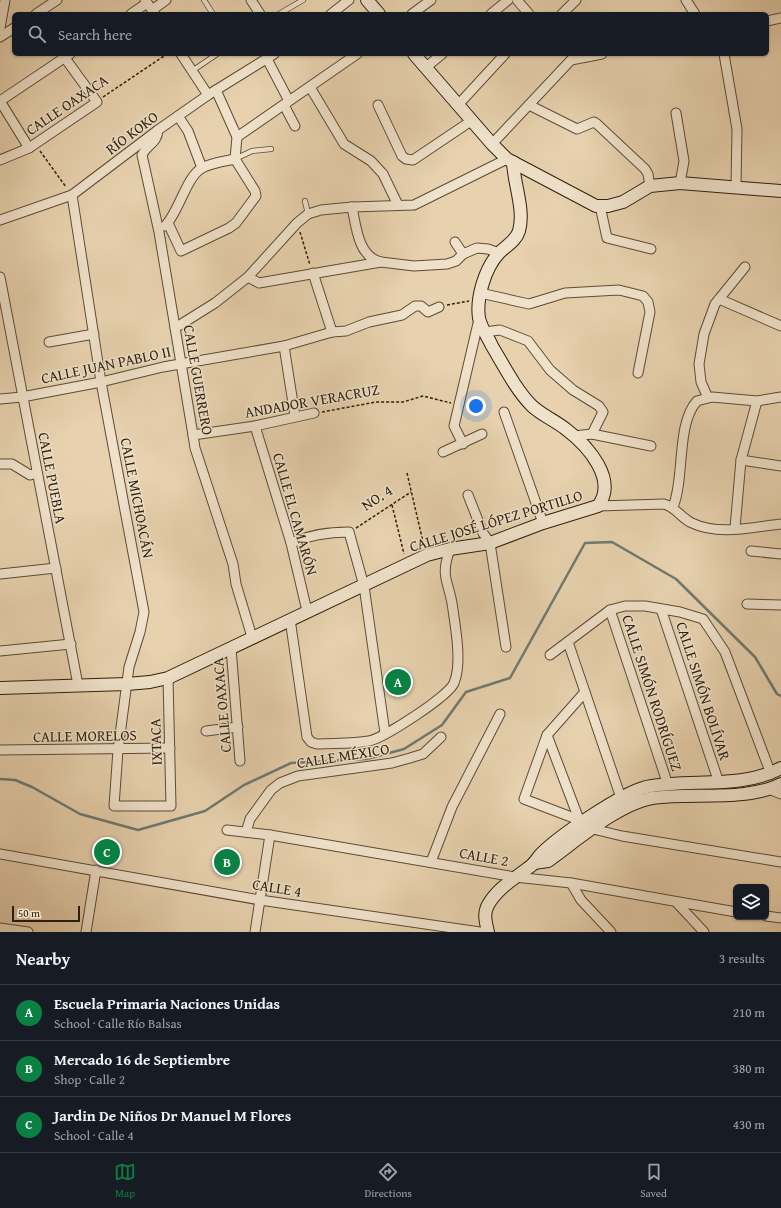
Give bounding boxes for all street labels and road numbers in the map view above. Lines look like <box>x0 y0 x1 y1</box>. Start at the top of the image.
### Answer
street label: CALLE OAXACA <box>21 69 112 140</box>
street label: RÍO KOKO <box>101 106 162 159</box>
street label: CALLE GUERRERO <box>178 323 218 437</box>
street label: CALLE JUAN PABLO II <box>39 341 173 389</box>
street label: ANDADOR VERACRUZ <box>243 378 381 423</box>
street label: CALLE PUEBLA <box>33 430 72 525</box>
street label: CALLE MICHOACÁN <box>116 436 159 560</box>
street label: CALLE EL CAMARÓN <box>268 450 323 578</box>
street label: NO. 4 <box>357 480 396 515</box>
street label: CALLE JOSÉ LÓPEZ PORTILLO <box>407 484 585 557</box>
street label: CALLE SIMÓN RODRÍGUEZ <box>617 612 688 774</box>
street label: CALLE SIMÓN BOLÍVAR <box>671 619 736 763</box>
street label: CALLE OAXACA <box>207 657 236 753</box>
street label: IXTACA <box>144 718 167 766</box>
street label: CALLE MORELOS <box>33 724 137 747</box>
street label: CALLE MÉXICO <box>295 738 391 773</box>
street label: CALLE 2 <box>458 842 510 871</box>
street label: CALLE 4 <box>251 873 303 902</box>

